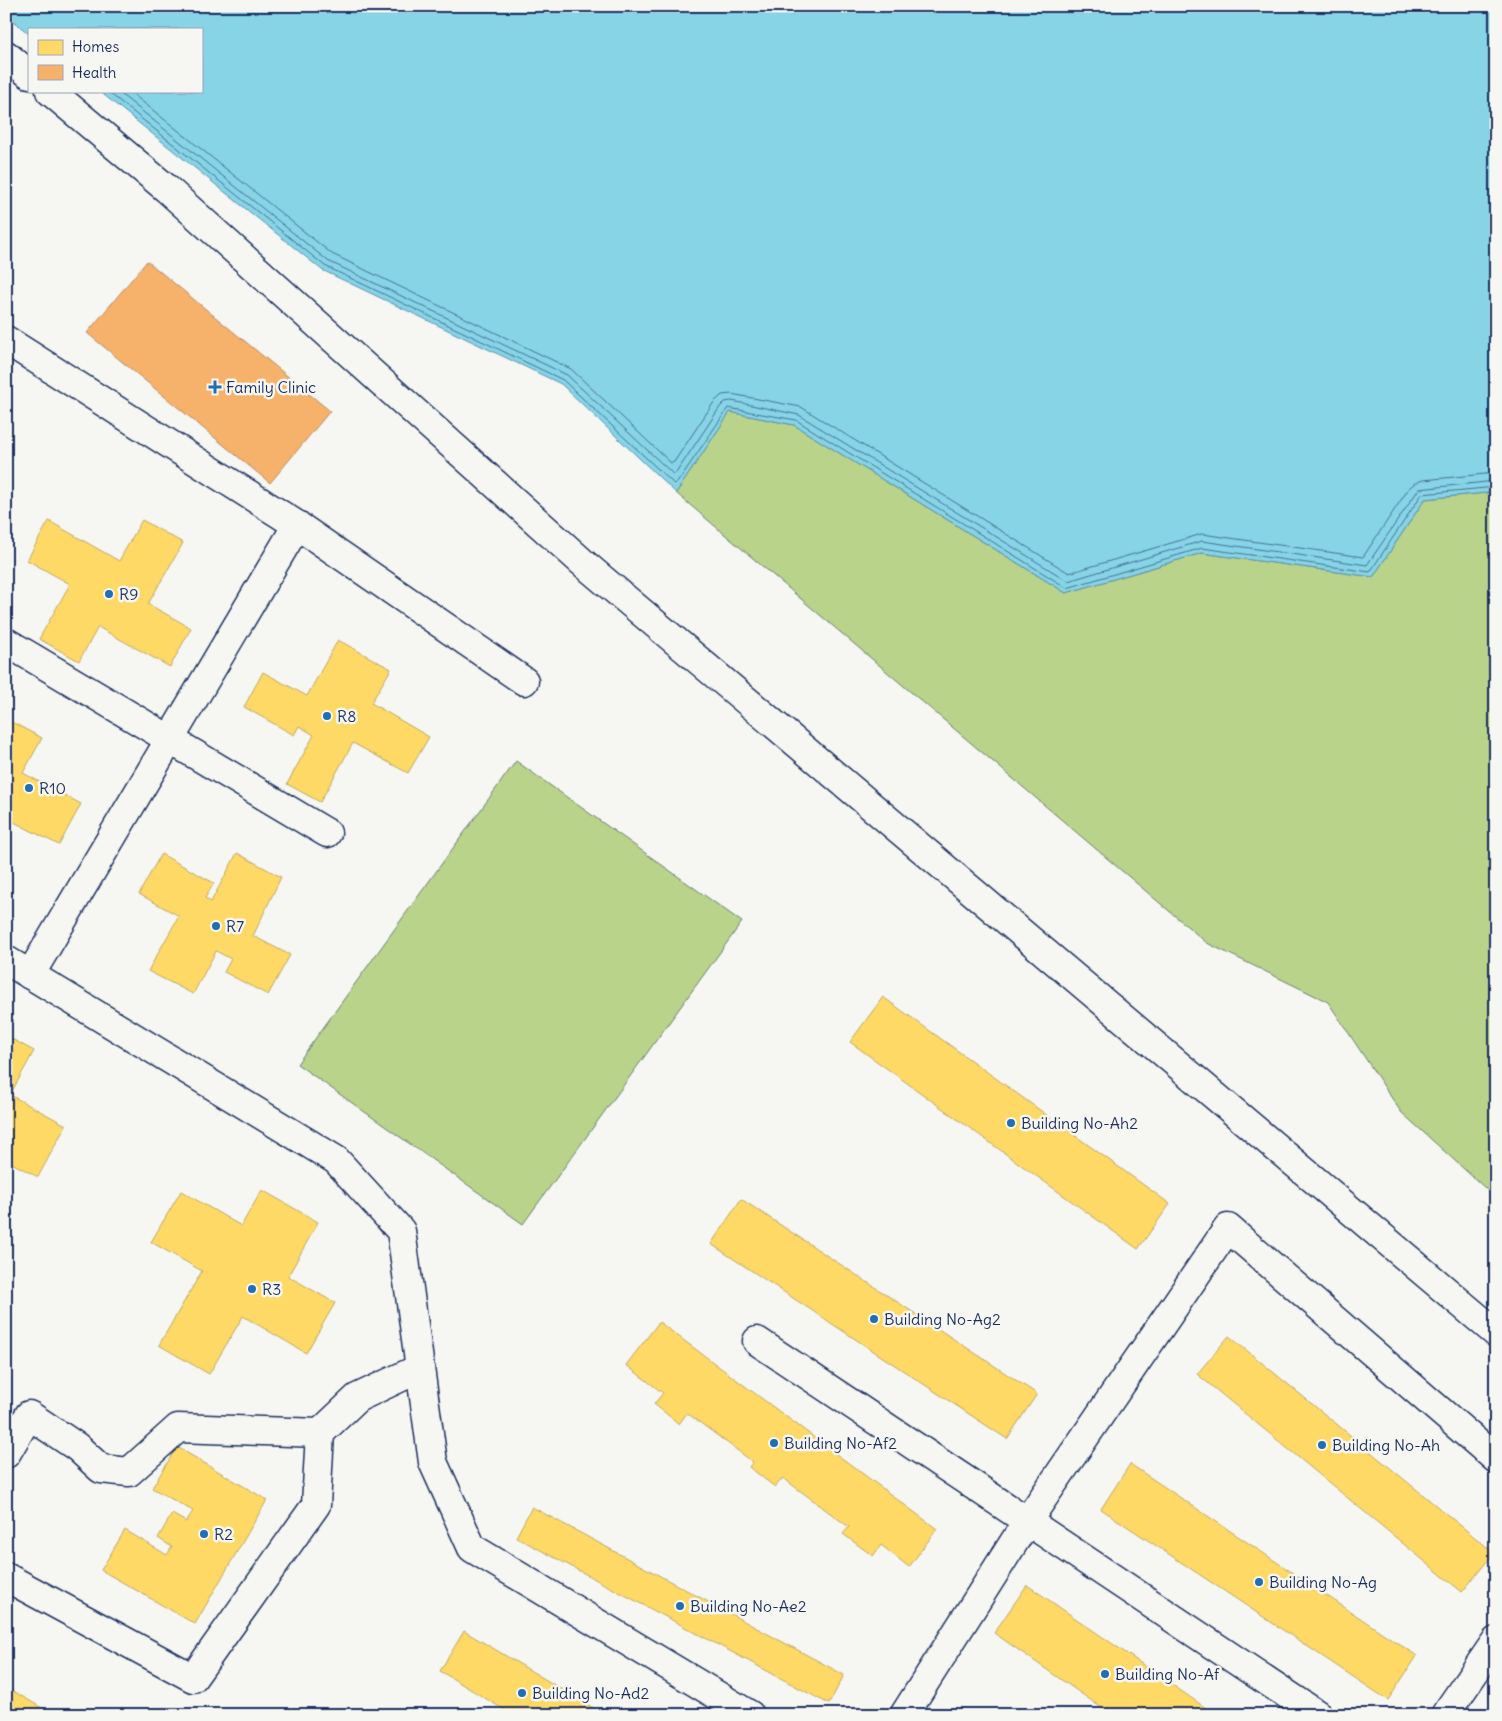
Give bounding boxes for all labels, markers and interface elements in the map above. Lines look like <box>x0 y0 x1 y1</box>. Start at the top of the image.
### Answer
legend <box>28 28 202 92</box>
text: Homes <box>72 37 119 56</box>
text: Health <box>72 63 117 82</box>
place label: Family Clinic <box>226 377 316 397</box>
marker: Family Clinic <box>208 380 222 394</box>
place label: R9 <box>119 584 138 604</box>
marker: R9 <box>103 588 115 600</box>
place label: R8 <box>337 706 356 726</box>
marker: R8 <box>321 710 333 722</box>
place label: R10 <box>39 778 66 798</box>
marker: R10 <box>23 782 35 794</box>
place label: R7 <box>226 916 244 936</box>
marker: R7 <box>210 920 222 932</box>
place label: Building No-Ah2 <box>1021 1113 1138 1133</box>
marker: Building No-Ah2 <box>1005 1117 1017 1129</box>
place label: R3 <box>262 1279 281 1299</box>
marker: R3 <box>246 1283 258 1295</box>
place label: Building No-Ag2 <box>884 1309 1001 1329</box>
marker: Building No-Ag2 <box>868 1313 880 1325</box>
place label: Building No-Af2 <box>784 1433 897 1453</box>
place label: Building No-Ah <box>1332 1435 1440 1455</box>
marker: Building No-Af2 <box>768 1437 780 1449</box>
marker: Building No-Ah <box>1316 1439 1328 1451</box>
place label: R2 <box>214 1524 233 1544</box>
marker: R2 <box>198 1528 210 1540</box>
place label: Building No-Ag <box>1269 1572 1377 1592</box>
marker: Building No-Ag <box>1253 1576 1265 1588</box>
place label: Building No-Ae2 <box>690 1596 807 1616</box>
marker: Building No-Ae2 <box>674 1600 686 1612</box>
place label: Building No-Af <box>1115 1664 1220 1684</box>
marker: Building No-Af <box>1099 1668 1111 1680</box>
place label: Building No-Ad2 <box>532 1683 649 1703</box>
marker: Building No-Ad2 <box>516 1687 528 1699</box>

